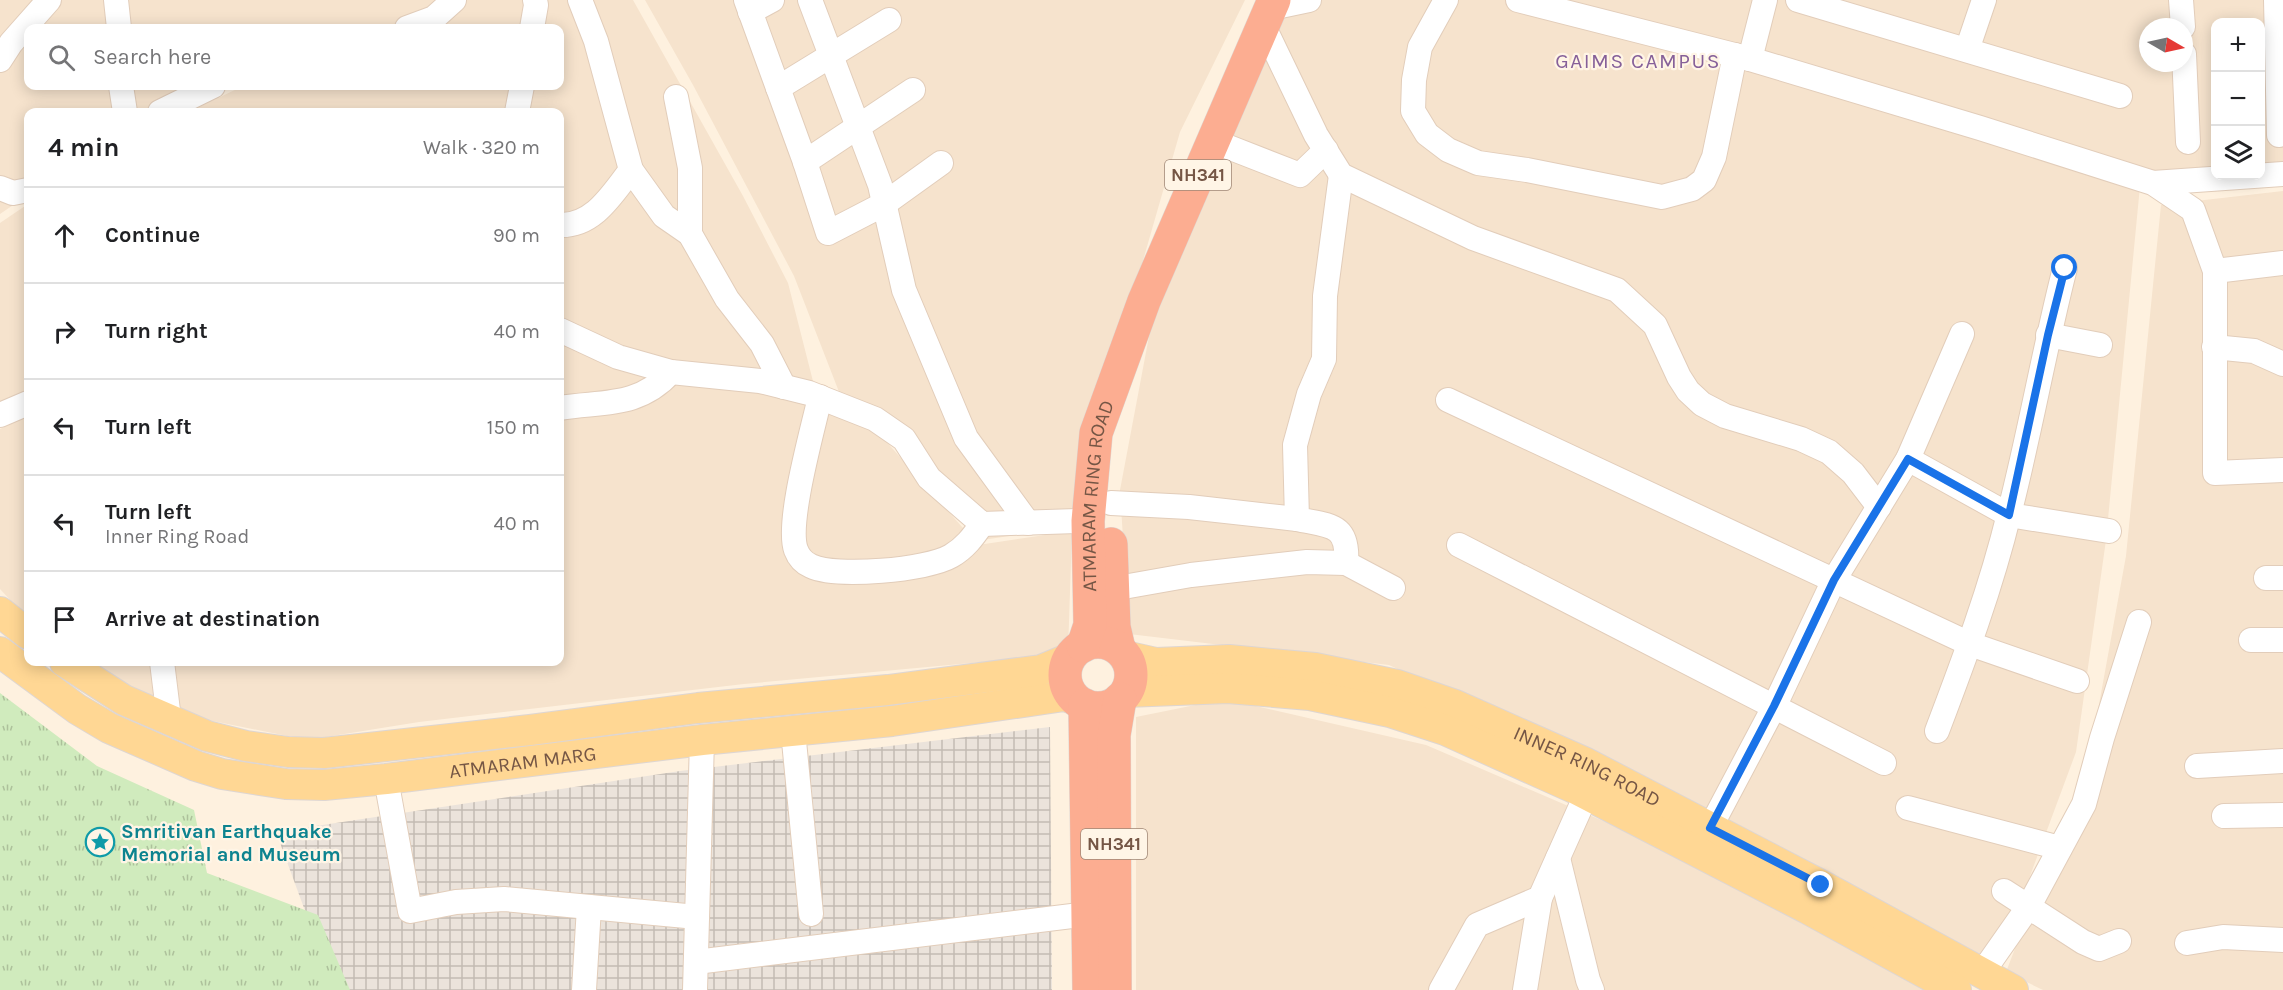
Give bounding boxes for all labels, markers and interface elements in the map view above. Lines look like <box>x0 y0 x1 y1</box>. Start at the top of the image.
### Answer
north arrow <box>2139 18 2193 72</box>
map controls <box>2211 18 2265 180</box>
button: + <box>2211 18 2265 72</box>
search box <box>24 24 564 90</box>
icon: search <box>45 41 78 74</box>
text: Search here <box>93 44 211 70</box>
district label: GAIMS CAMPUS <box>1555 49 1721 73</box>
button: − <box>2211 72 2265 126</box>
button: layers <box>2211 126 2265 180</box>
text: 4 min <box>48 132 119 163</box>
text: Walk · 320 m <box>423 136 540 159</box>
road number: NH341 <box>1165 160 1231 190</box>
icon: ahead <box>48 219 81 252</box>
text: Continue <box>105 222 200 248</box>
text: 90 m <box>493 224 540 247</box>
route start <box>2051 254 2077 280</box>
icon: right <box>48 315 81 348</box>
text: Turn right <box>105 318 208 344</box>
text: 40 m <box>494 320 540 343</box>
street label: ATMARAM RING ROAD <box>1076 397 1119 592</box>
icon: left <box>48 411 81 444</box>
text: Turn left <box>105 414 192 440</box>
text: 150 m <box>487 416 540 439</box>
text: Turn left <box>105 499 192 525</box>
icon: left <box>48 507 81 540</box>
text: 40 m <box>494 512 540 535</box>
text: Inner Ring Road <box>105 525 249 548</box>
icon: arrive <box>48 603 81 636</box>
text: Arrive at destination <box>105 606 320 632</box>
street label: INNER RING ROAD <box>1510 721 1665 811</box>
street label: ATMARAM MARG <box>448 742 598 783</box>
place label: Smritivan Earthquake Memorial and Museum <box>121 820 341 866</box>
place icon: Smritivan Earthquake Memorial and Museum <box>84 826 116 858</box>
road number: NH341 <box>1081 829 1147 859</box>
route end <box>1807 871 1833 897</box>

